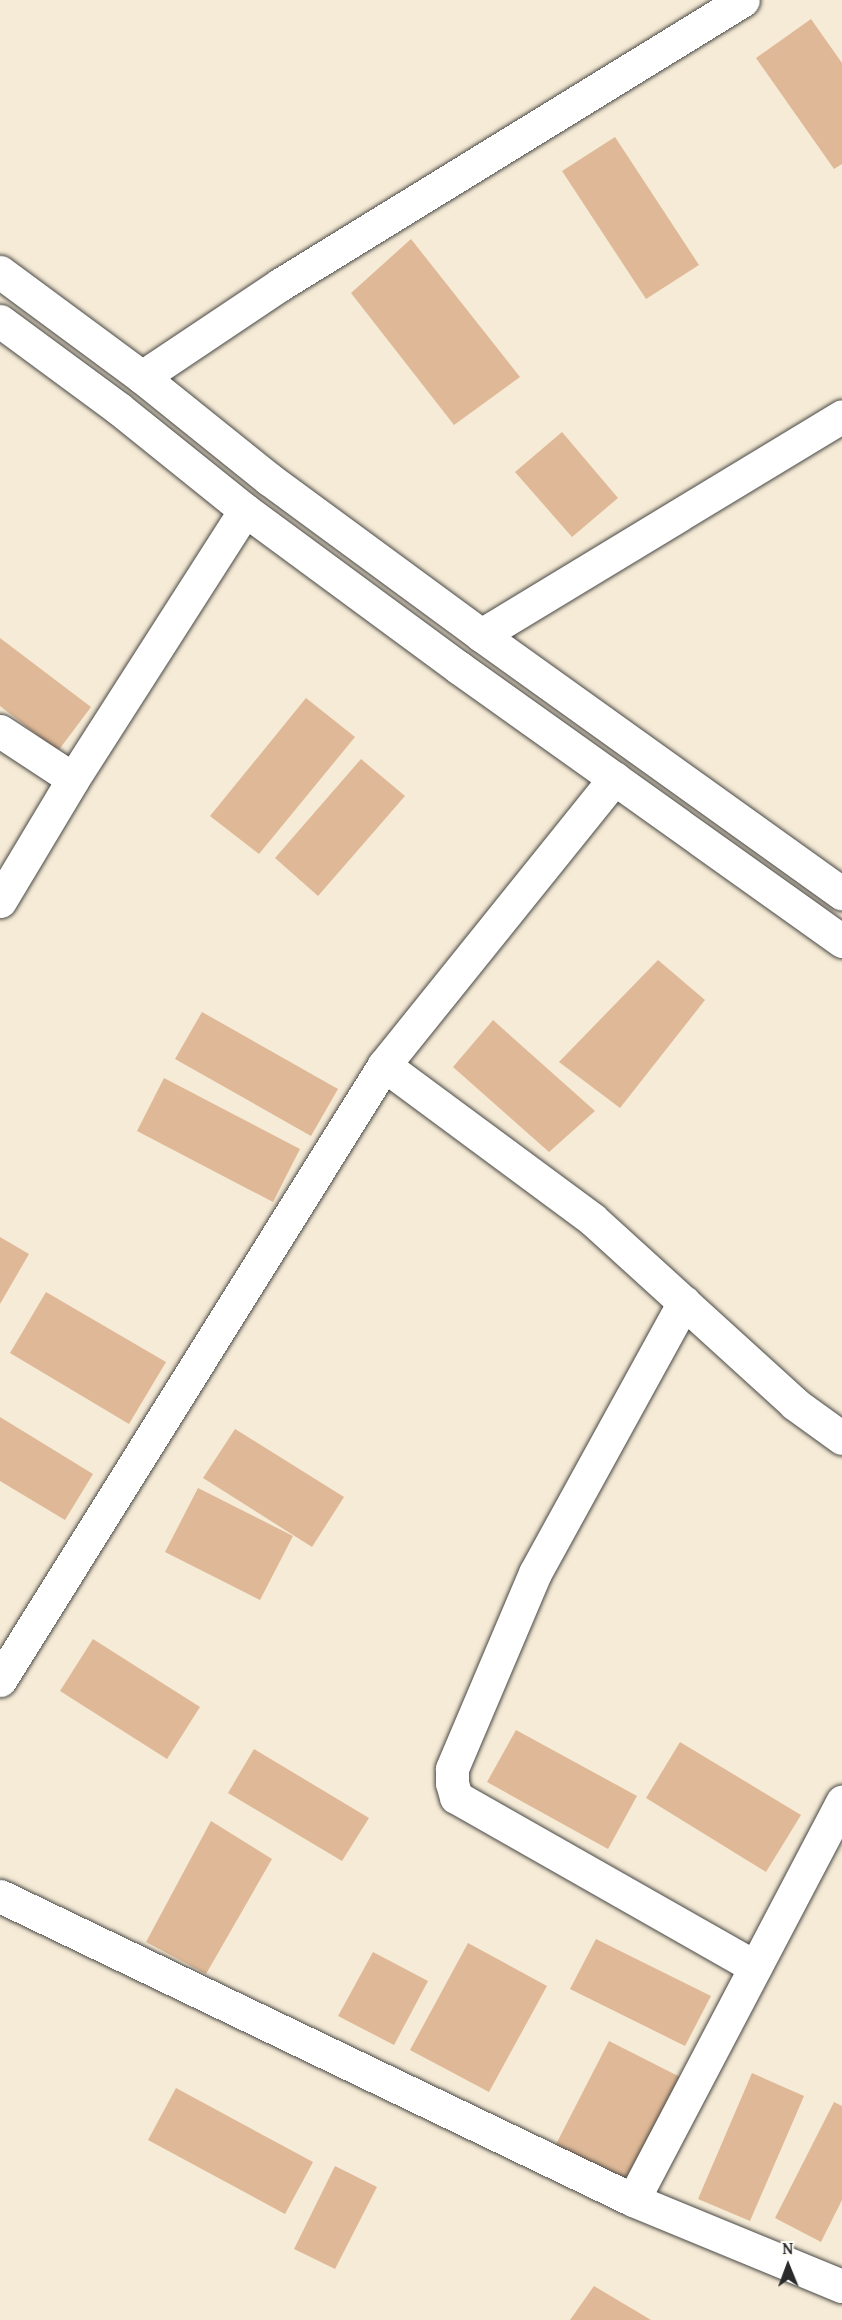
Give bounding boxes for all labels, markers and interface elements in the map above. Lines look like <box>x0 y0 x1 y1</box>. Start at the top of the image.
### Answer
north arrow <box>758 2236 818 2296</box>
text: N <box>782 2236 793 2260</box>

